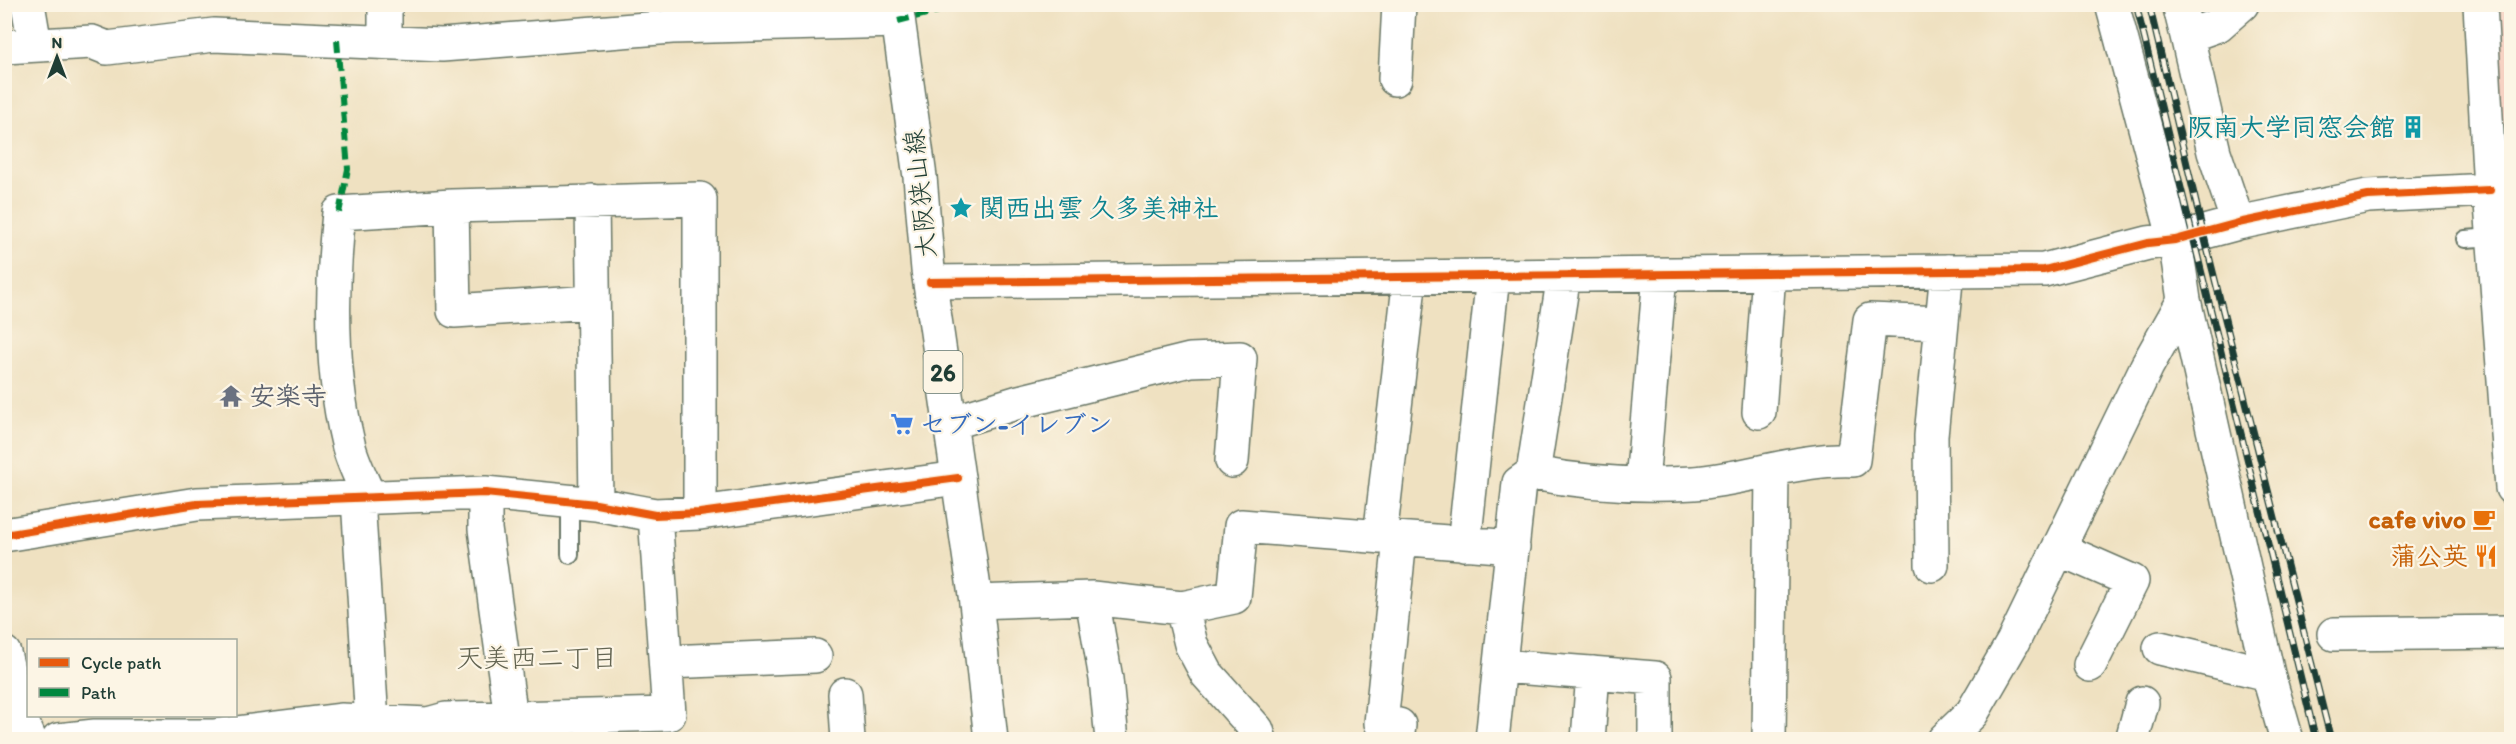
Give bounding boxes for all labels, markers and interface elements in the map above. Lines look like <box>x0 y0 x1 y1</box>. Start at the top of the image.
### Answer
north arrow <box>27 27 87 87</box>
text: N <box>52 33 62 52</box>
place label: 阪南大学同窓会館 <box>2187 111 2395 143</box>
building icon: 阪南大学同窓会館 <box>2400 114 2426 140</box>
street label: 大阪狭山線 <box>897 128 943 260</box>
place label: 関西出雲 久多美神社 <box>979 192 1219 224</box>
place icon: 関西出雲 久多美神社 <box>948 195 974 221</box>
road number: 26 <box>924 351 962 393</box>
place label: 安楽寺 <box>249 380 327 412</box>
temple icon: 安楽寺 <box>218 383 244 409</box>
place label: セブン-イレブン <box>920 408 1112 440</box>
supermarket icon: セブン-イレブン <box>889 411 915 437</box>
place label: cafe vivo <box>2368 503 2466 535</box>
cafe icon: cafe vivo <box>2471 506 2497 532</box>
place label: 蒲公英 <box>2390 540 2468 572</box>
restaurant icon: 蒲公英 <box>2473 543 2499 569</box>
legend <box>27 639 237 717</box>
district label: 天美西二丁目 <box>456 641 618 674</box>
text: Cycle path <box>81 652 162 674</box>
text: Path <box>81 682 116 704</box>

